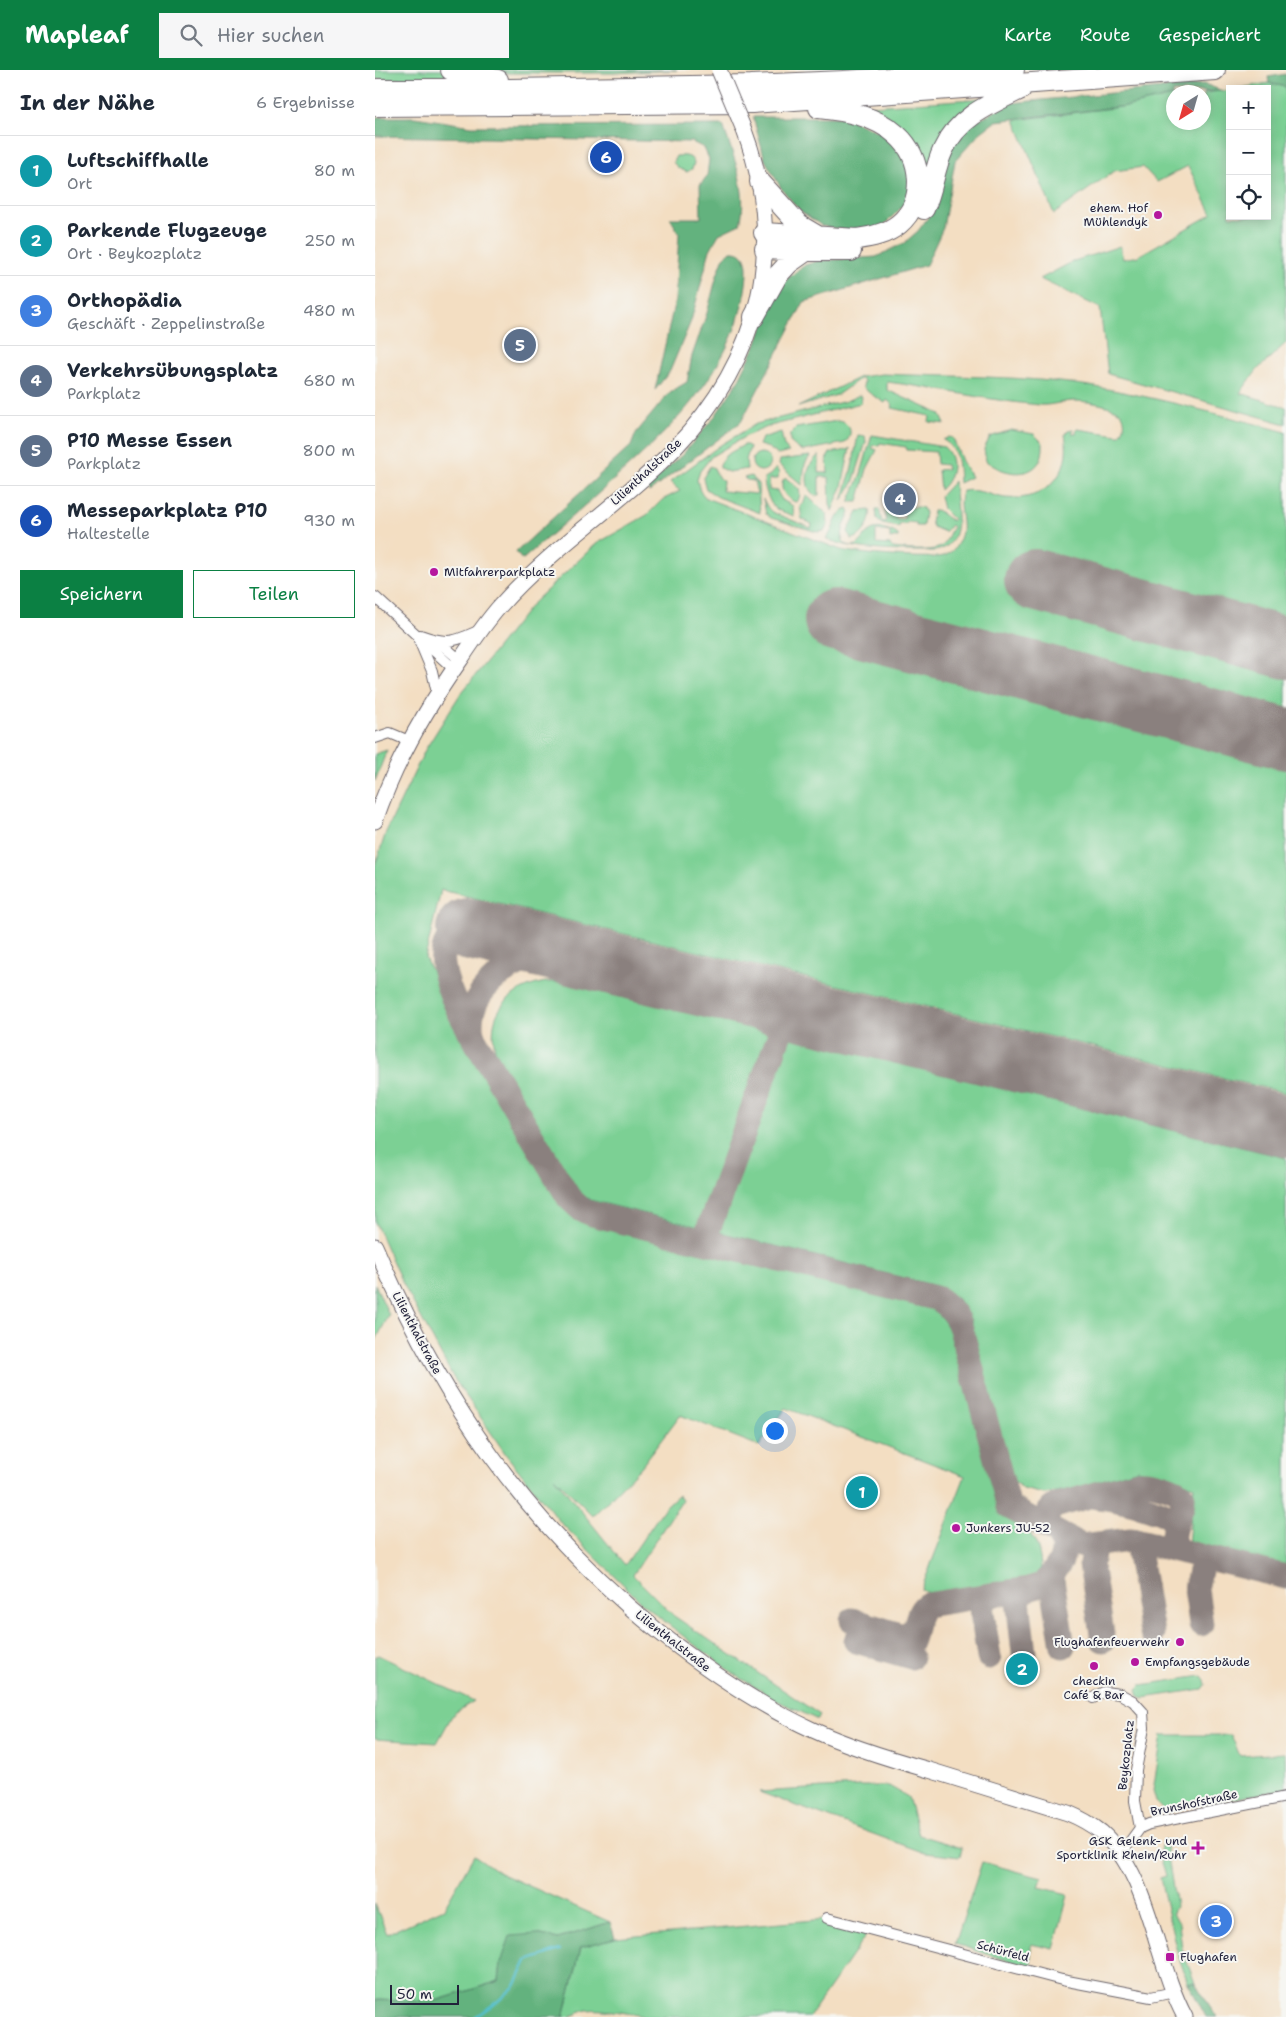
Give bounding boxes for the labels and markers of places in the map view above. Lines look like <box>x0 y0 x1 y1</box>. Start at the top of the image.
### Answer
pin: 6 <box>590 138 622 176</box>
place label: ehem. Hof Mühlendyk <box>1084 200 1149 230</box>
marker: ehem. Hof Mühlendyk <box>1152 209 1164 221</box>
pin: 5 <box>504 326 536 364</box>
pin: 4 <box>884 480 916 518</box>
place label: Mitfahrerparkplatz <box>444 564 555 580</box>
marker: Mitfahrerparkplatz <box>428 566 440 578</box>
pin: 1 <box>846 1473 878 1511</box>
place label: Junkers JU-52 <box>966 1520 1050 1536</box>
marker: Junkers JU-52 <box>950 1522 962 1534</box>
place label: Flughafenfeuerwehr <box>1054 1634 1170 1650</box>
marker: Flughafenfeuerwehr <box>1174 1636 1186 1648</box>
pin: 2 <box>1006 1650 1038 1688</box>
place label: Empfangsgebäude <box>1145 1654 1250 1670</box>
marker: Empfangsgebäude <box>1129 1656 1141 1668</box>
marker: checkin Café & Bar <box>1088 1660 1100 1672</box>
place label: checkin Café & Bar <box>1064 1673 1125 1703</box>
place label: GSK Gelenk- und Sportklinik Rhein/Ruhr <box>1056 1833 1187 1863</box>
marker: GSK Gelenk- und Sportklinik Rhein/Ruhr <box>1191 1841 1205 1855</box>
pin: 3 <box>1200 1902 1232 1940</box>
place label: Flughafen <box>1180 1949 1237 1965</box>
marker: Flughafen <box>1164 1951 1176 1963</box>

